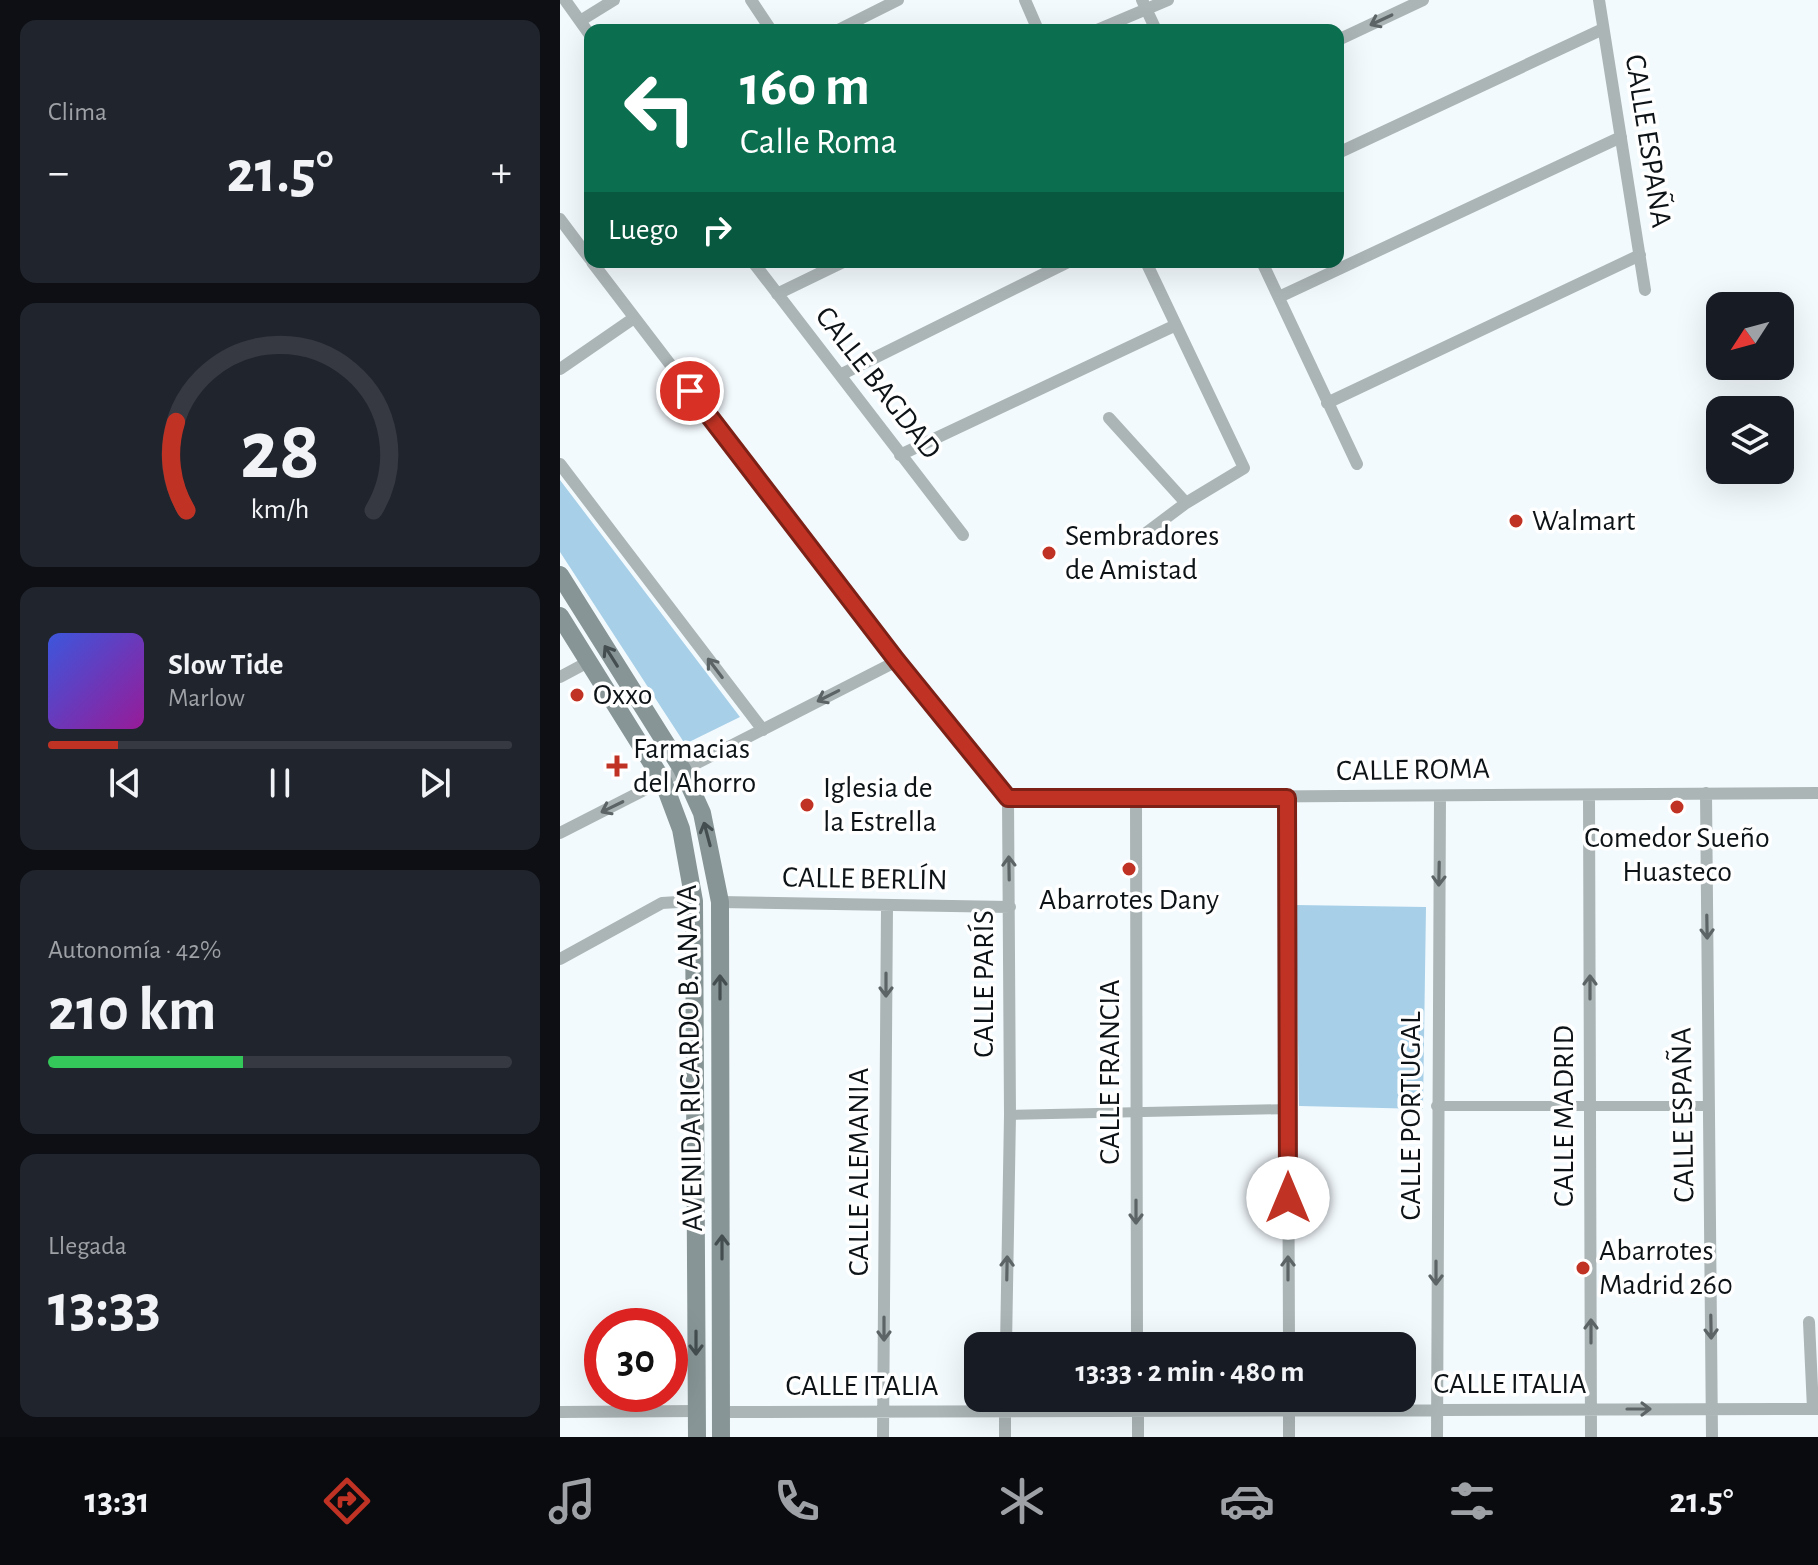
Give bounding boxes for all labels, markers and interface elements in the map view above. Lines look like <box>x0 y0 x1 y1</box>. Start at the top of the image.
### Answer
one-way arrow <box>1369 13 1393 28</box>
street label: CALLE ESPAÑA <box>1619 52 1678 230</box>
icon: left <box>608 56 712 160</box>
text: 160 m <box>740 59 870 115</box>
text: Clima <box>48 99 107 125</box>
text: Calle Roma <box>740 124 897 160</box>
text: 21.5° <box>226 143 334 203</box>
text: − <box>48 151 69 195</box>
text: + <box>491 151 512 195</box>
icon: right <box>695 208 739 252</box>
text: Luego <box>608 215 679 245</box>
north arrow <box>1706 292 1794 380</box>
map controls <box>1706 292 1794 484</box>
street label: CALLE BAGDAD <box>810 301 946 465</box>
pin <box>656 357 724 425</box>
icon: arrive <box>668 369 712 413</box>
button: layers <box>1706 396 1794 484</box>
text: 28 <box>240 410 320 494</box>
text: km/h <box>251 495 309 524</box>
place label: Walmart <box>1532 506 1636 536</box>
marker: Walmart <box>1507 512 1525 530</box>
place label: Sembradores de Amistad <box>1065 521 1219 585</box>
marker: Sembradores de Amistad <box>1040 544 1058 562</box>
one-way arrow <box>603 645 619 668</box>
text: Slow Tide <box>168 650 283 680</box>
one-way arrow <box>707 657 724 679</box>
place label: Oxxo <box>593 680 652 710</box>
text: Marlow <box>168 685 245 711</box>
marker: Oxxo <box>568 686 586 704</box>
one-way arrow <box>816 689 840 705</box>
place label: Farmacias del Ahorro <box>633 734 756 798</box>
street label: CALLE ROMA <box>1336 754 1490 786</box>
marker: Farmacias del Ahorro <box>608 757 626 775</box>
icon: previous <box>103 761 147 805</box>
icon: pause <box>258 761 302 805</box>
icon: next <box>413 761 457 805</box>
place label: Iglesia de la Estrella <box>823 773 937 837</box>
marker: Iglesia de la Estrella <box>798 796 816 814</box>
marker: Comedor Sueño Huasteco <box>1668 798 1686 816</box>
one-way arrow <box>600 800 624 815</box>
one-way arrow <box>699 821 714 847</box>
place label: Comedor Sueño Huasteco <box>1584 823 1770 887</box>
one-way arrow <box>1001 855 1017 882</box>
marker: Abarrotes Dany <box>1120 860 1138 878</box>
one-way arrow <box>1432 860 1447 887</box>
street label: CALLE BERLÍN <box>782 861 948 895</box>
street label: AVENIDA RICARDO B. ANAYA <box>672 884 708 1232</box>
place label: Abarrotes Dany <box>1039 885 1219 915</box>
street label: CALLE PARÍS <box>967 910 999 1058</box>
one-way arrow <box>1699 913 1715 940</box>
text: Autonomía · 42% <box>48 937 222 963</box>
one-way arrow <box>878 971 894 998</box>
one-way arrow <box>712 974 728 1001</box>
one-way arrow <box>1582 974 1598 1001</box>
street label: CALLE FRANCIA <box>1095 979 1125 1165</box>
text: 210 km <box>48 981 216 1041</box>
street label: CALLE PORTUGAL <box>1396 1011 1426 1220</box>
street label: CALLE MADRID <box>1549 1025 1579 1207</box>
street label: CALLE ESPAÑA <box>1664 1027 1700 1203</box>
street label: CALLE ALEMANIA <box>844 1068 874 1276</box>
position arrow <box>1246 1156 1330 1240</box>
one-way arrow <box>1129 1198 1144 1225</box>
text: Llegada <box>48 1233 127 1259</box>
one-way arrow <box>714 1234 729 1261</box>
place label: Abarrotes Madrid 260 <box>1599 1236 1733 1300</box>
one-way arrow <box>1000 1255 1015 1282</box>
one-way arrow <box>1280 1255 1296 1282</box>
one-way arrow <box>1428 1259 1444 1286</box>
marker: Abarrotes Madrid 260 <box>1574 1259 1592 1277</box>
text: 13:33 <box>48 1277 161 1337</box>
speed limit sign: 30 <box>584 1308 688 1412</box>
one-way arrow <box>1703 1313 1719 1340</box>
one-way arrow <box>876 1315 891 1342</box>
one-way arrow <box>1583 1318 1599 1345</box>
one-way arrow <box>688 1329 704 1356</box>
text: 13:33 · 2 min · 480 m <box>1075 1357 1305 1387</box>
street label: CALLE ITALIA <box>1433 1369 1587 1399</box>
street label: CALLE ITALIA <box>785 1371 939 1401</box>
one-way arrow <box>1625 1401 1652 1417</box>
icon: directions <box>319 1473 375 1529</box>
icon: music <box>544 1473 600 1529</box>
icon: phone <box>769 1473 825 1529</box>
icon: climate <box>994 1473 1050 1529</box>
icon: car <box>1219 1473 1275 1529</box>
icon: filters <box>1444 1473 1500 1529</box>
text: 13:31 <box>85 1483 150 1519</box>
text: 21.5° <box>1669 1483 1733 1519</box>

